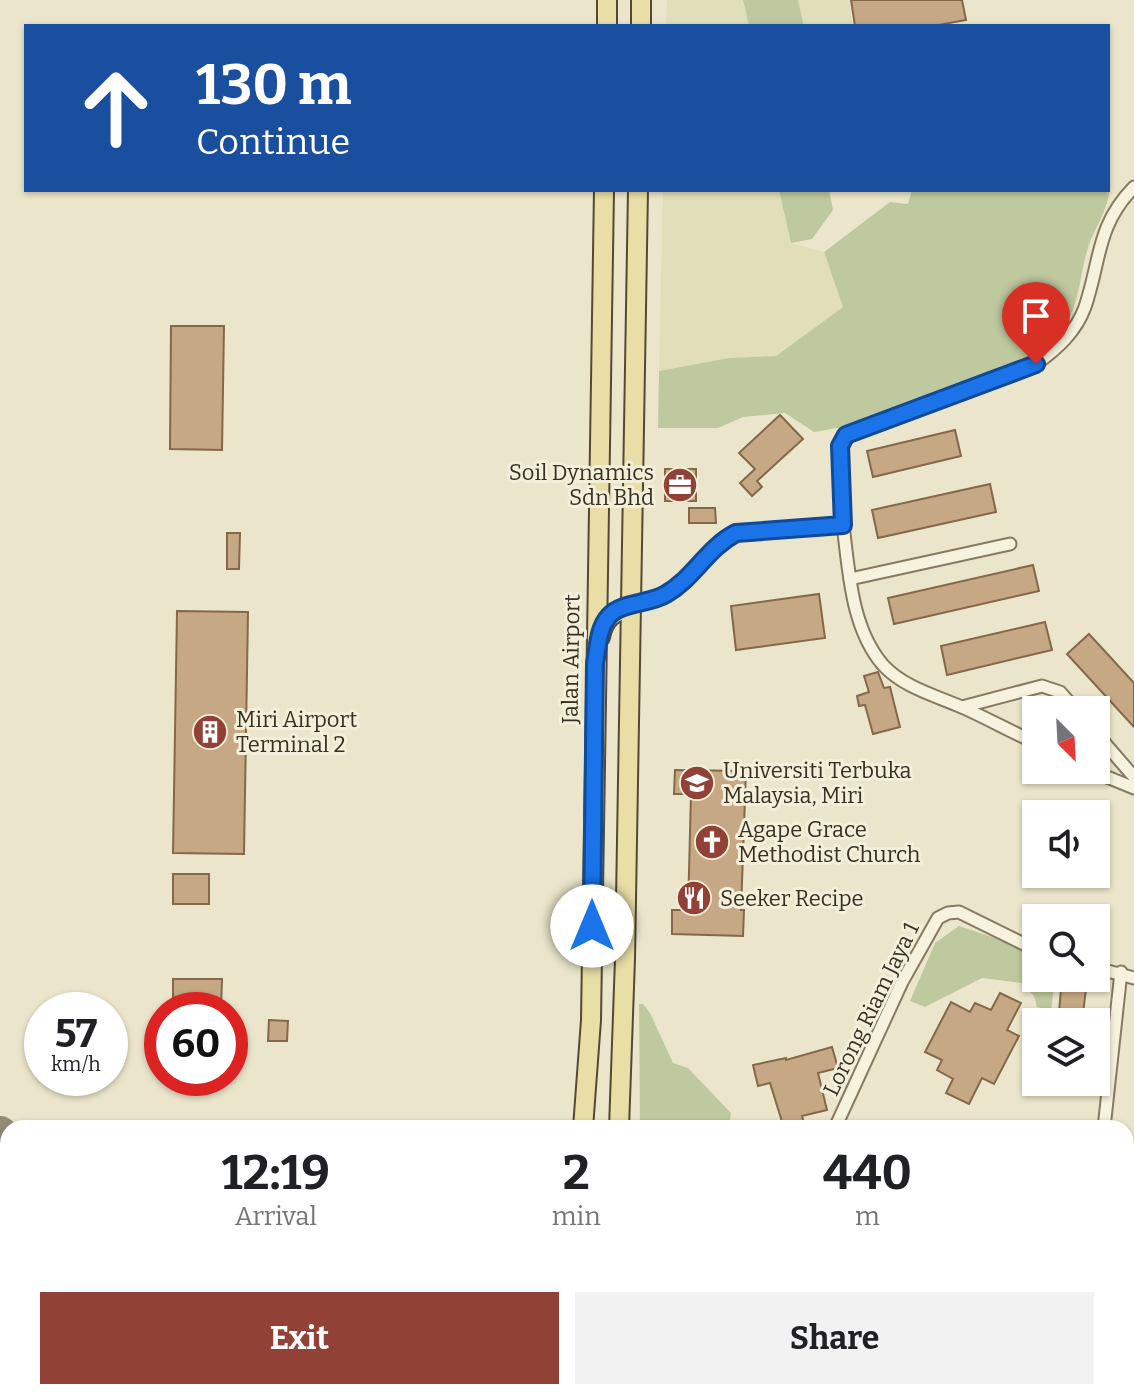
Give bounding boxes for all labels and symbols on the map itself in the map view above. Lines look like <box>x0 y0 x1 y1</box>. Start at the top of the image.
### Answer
pin <box>1002 282 1070 364</box>
place label: Soil Dynamics Sdn Bhd <box>509 459 654 511</box>
office icon: Soil Dynamics Sdn Bhd <box>661 466 699 504</box>
street label: Jalan Airport <box>556 594 586 725</box>
north arrow <box>1022 696 1110 784</box>
place label: Miri Airport Terminal 2 <box>236 706 357 758</box>
building icon: Miri Airport Terminal 2 <box>191 713 229 751</box>
place label: Universiti Terbuka Malaysia, Miri <box>723 757 912 809</box>
school or university icon: Universiti Terbuka Malaysia, Miri <box>678 764 716 802</box>
place label: Agape Grace Methodist Church <box>738 816 921 868</box>
church icon: Agape Grace Methodist Church <box>693 823 731 861</box>
restaurant icon: Seeker Recipe <box>675 879 713 917</box>
position arrow <box>550 884 634 968</box>
place label: Seeker Recipe <box>720 885 864 912</box>
street label: Lorong Riam Jaya 1 <box>817 918 925 1100</box>
speed limit sign: 60 <box>144 992 248 1096</box>

